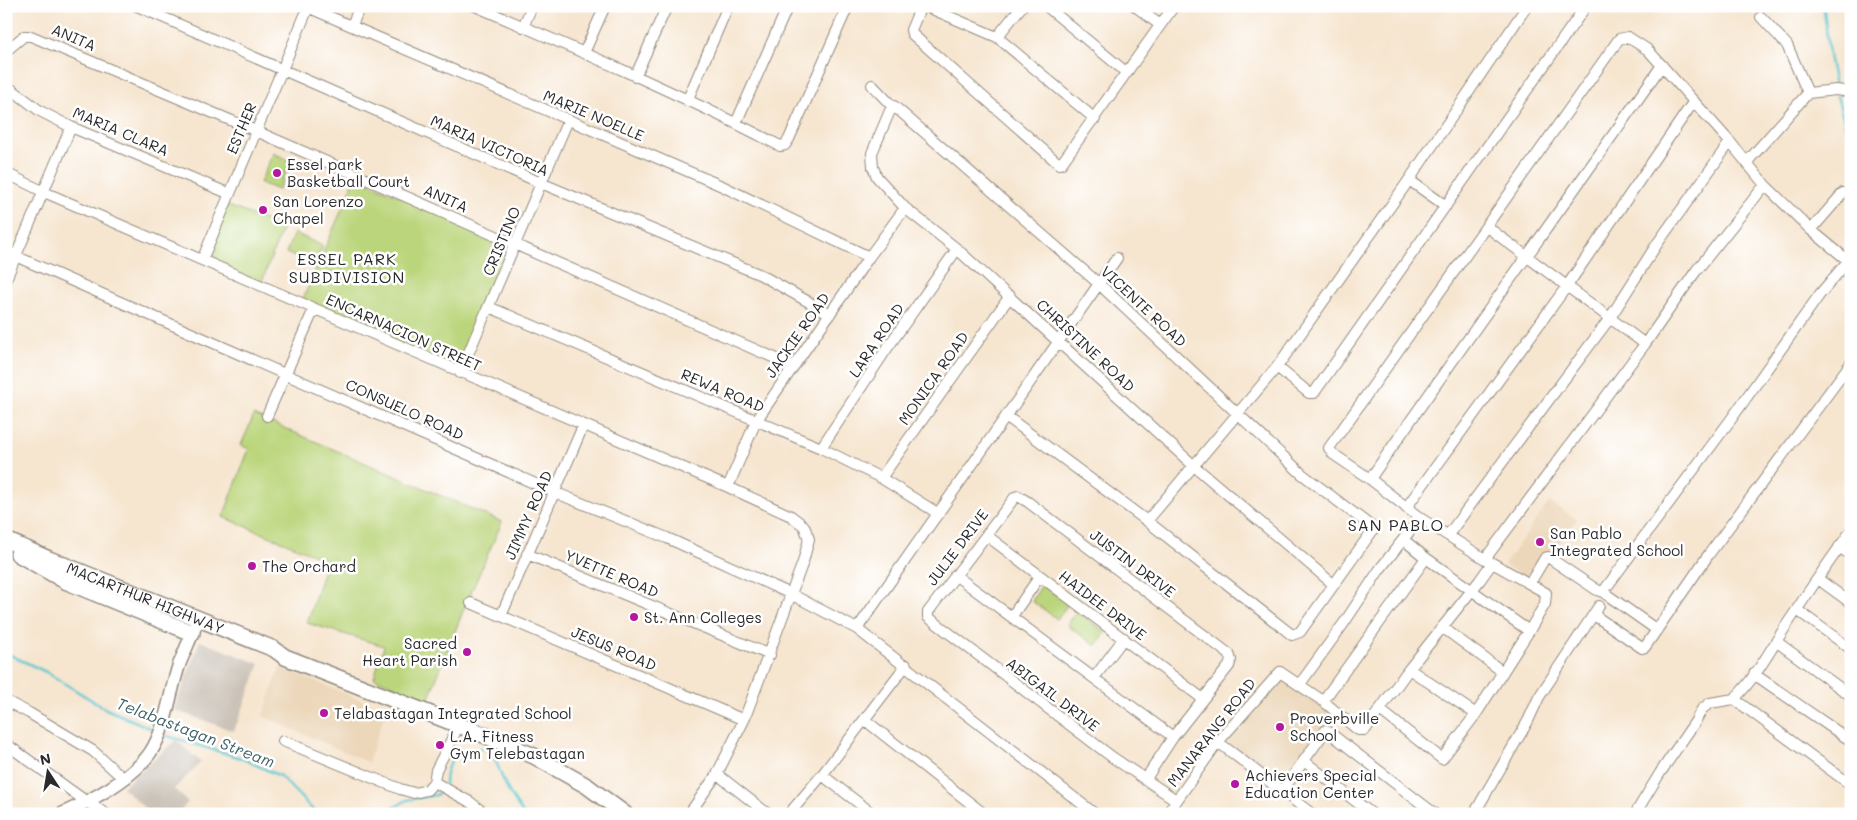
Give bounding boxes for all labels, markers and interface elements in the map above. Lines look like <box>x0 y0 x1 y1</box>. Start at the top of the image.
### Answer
street label: ANITA <box>49 19 99 55</box>
street label: MARIE NOELLE <box>540 85 648 145</box>
street label: ESTHER <box>221 99 261 157</box>
street label: MARIA CLARA <box>70 102 172 160</box>
street label: MARIA VICTORIA <box>428 110 552 180</box>
place label: Essel park Basketball Court <box>287 154 410 191</box>
marker: Essel park Basketball Court <box>271 167 283 179</box>
street label: ANITA <box>421 179 471 217</box>
place label: San Lorenzo Chapel <box>273 191 363 228</box>
street label: CRISTINO <box>477 203 525 279</box>
marker: San Lorenzo Chapel <box>257 204 269 216</box>
district label: ESSEL PARK SUBDIVISION <box>289 248 405 287</box>
street label: VICENTE ROAD <box>1097 261 1191 351</box>
street label: JACKIE ROAD <box>760 288 834 382</box>
street label: ENCARNACION STREET <box>323 289 485 375</box>
street label: CHRISTINE ROAD <box>1033 294 1139 396</box>
street label: LARA ROAD <box>844 299 908 381</box>
street label: MONICA ROAD <box>893 327 973 429</box>
street label: REWA ROAD <box>678 363 768 417</box>
street label: CONSUELO ROAD <box>343 374 467 444</box>
street label: JIMMY ROAD <box>499 467 557 563</box>
street label: JULIE DRIVE <box>922 504 993 589</box>
district label: SAN PABLO <box>1348 514 1444 535</box>
place label: San Pablo Integrated School <box>1550 523 1684 560</box>
street label: JUSTIN DRIVE <box>1086 524 1180 602</box>
marker: San Pablo Integrated School <box>1534 536 1546 548</box>
street label: YVETTE ROAD <box>562 544 662 602</box>
place label: The Orchard <box>262 556 356 576</box>
street label: MACARTHUR HIGHWAY <box>64 557 227 638</box>
marker: The Orchard <box>246 560 258 572</box>
street label: HAIDEE DRIVE <box>1055 566 1151 645</box>
place label: St. Ann Colleges <box>644 607 762 627</box>
marker: St. Ann Colleges <box>628 611 640 623</box>
street label: JESUS ROAD <box>568 621 660 675</box>
place label: Sacred Heart Parish <box>362 633 457 670</box>
marker: Sacred Heart Parish <box>461 646 473 658</box>
street label: ABIGAIL DRIVE <box>1002 652 1104 736</box>
street label: MANARANG ROAD <box>1162 673 1260 791</box>
water label: Telabastagan Stream <box>114 692 278 772</box>
place label: Telabastagan Integrated School <box>334 703 572 723</box>
marker: Telabastagan Integrated School <box>318 707 330 719</box>
place label: Proverbville School <box>1290 708 1379 745</box>
marker: Proverbville School <box>1274 721 1286 733</box>
place label: L.A. Fitness Gym Telebastagan <box>450 726 585 763</box>
marker: L.A. Fitness Gym Telebastagan <box>434 739 446 751</box>
north arrow <box>22 748 72 798</box>
text: N <box>38 748 52 769</box>
place label: Achievers Special Education Center <box>1245 765 1377 802</box>
marker: Achievers Special Education Center <box>1229 778 1241 790</box>

